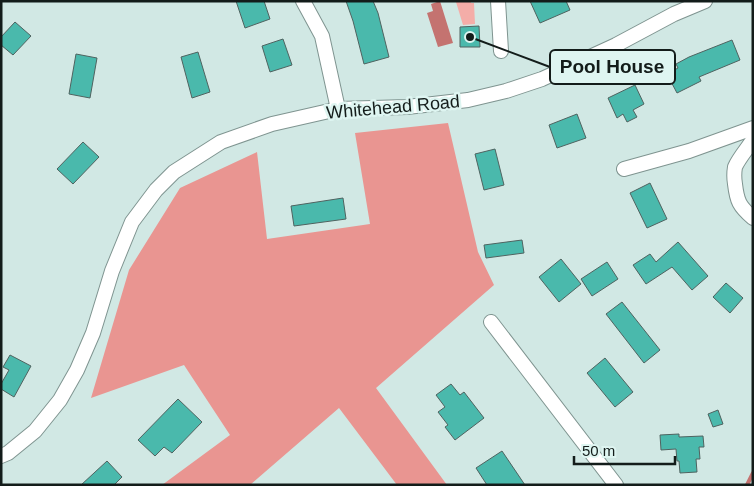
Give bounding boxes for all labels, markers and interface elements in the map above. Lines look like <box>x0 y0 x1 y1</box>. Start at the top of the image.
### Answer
callout: Pool House <box>550 50 675 84</box>
text: Pool House <box>560 56 664 77</box>
street label: Whitehead Road <box>325 91 461 123</box>
scale bar <box>574 434 675 466</box>
text: 50 m <box>582 442 615 459</box>

